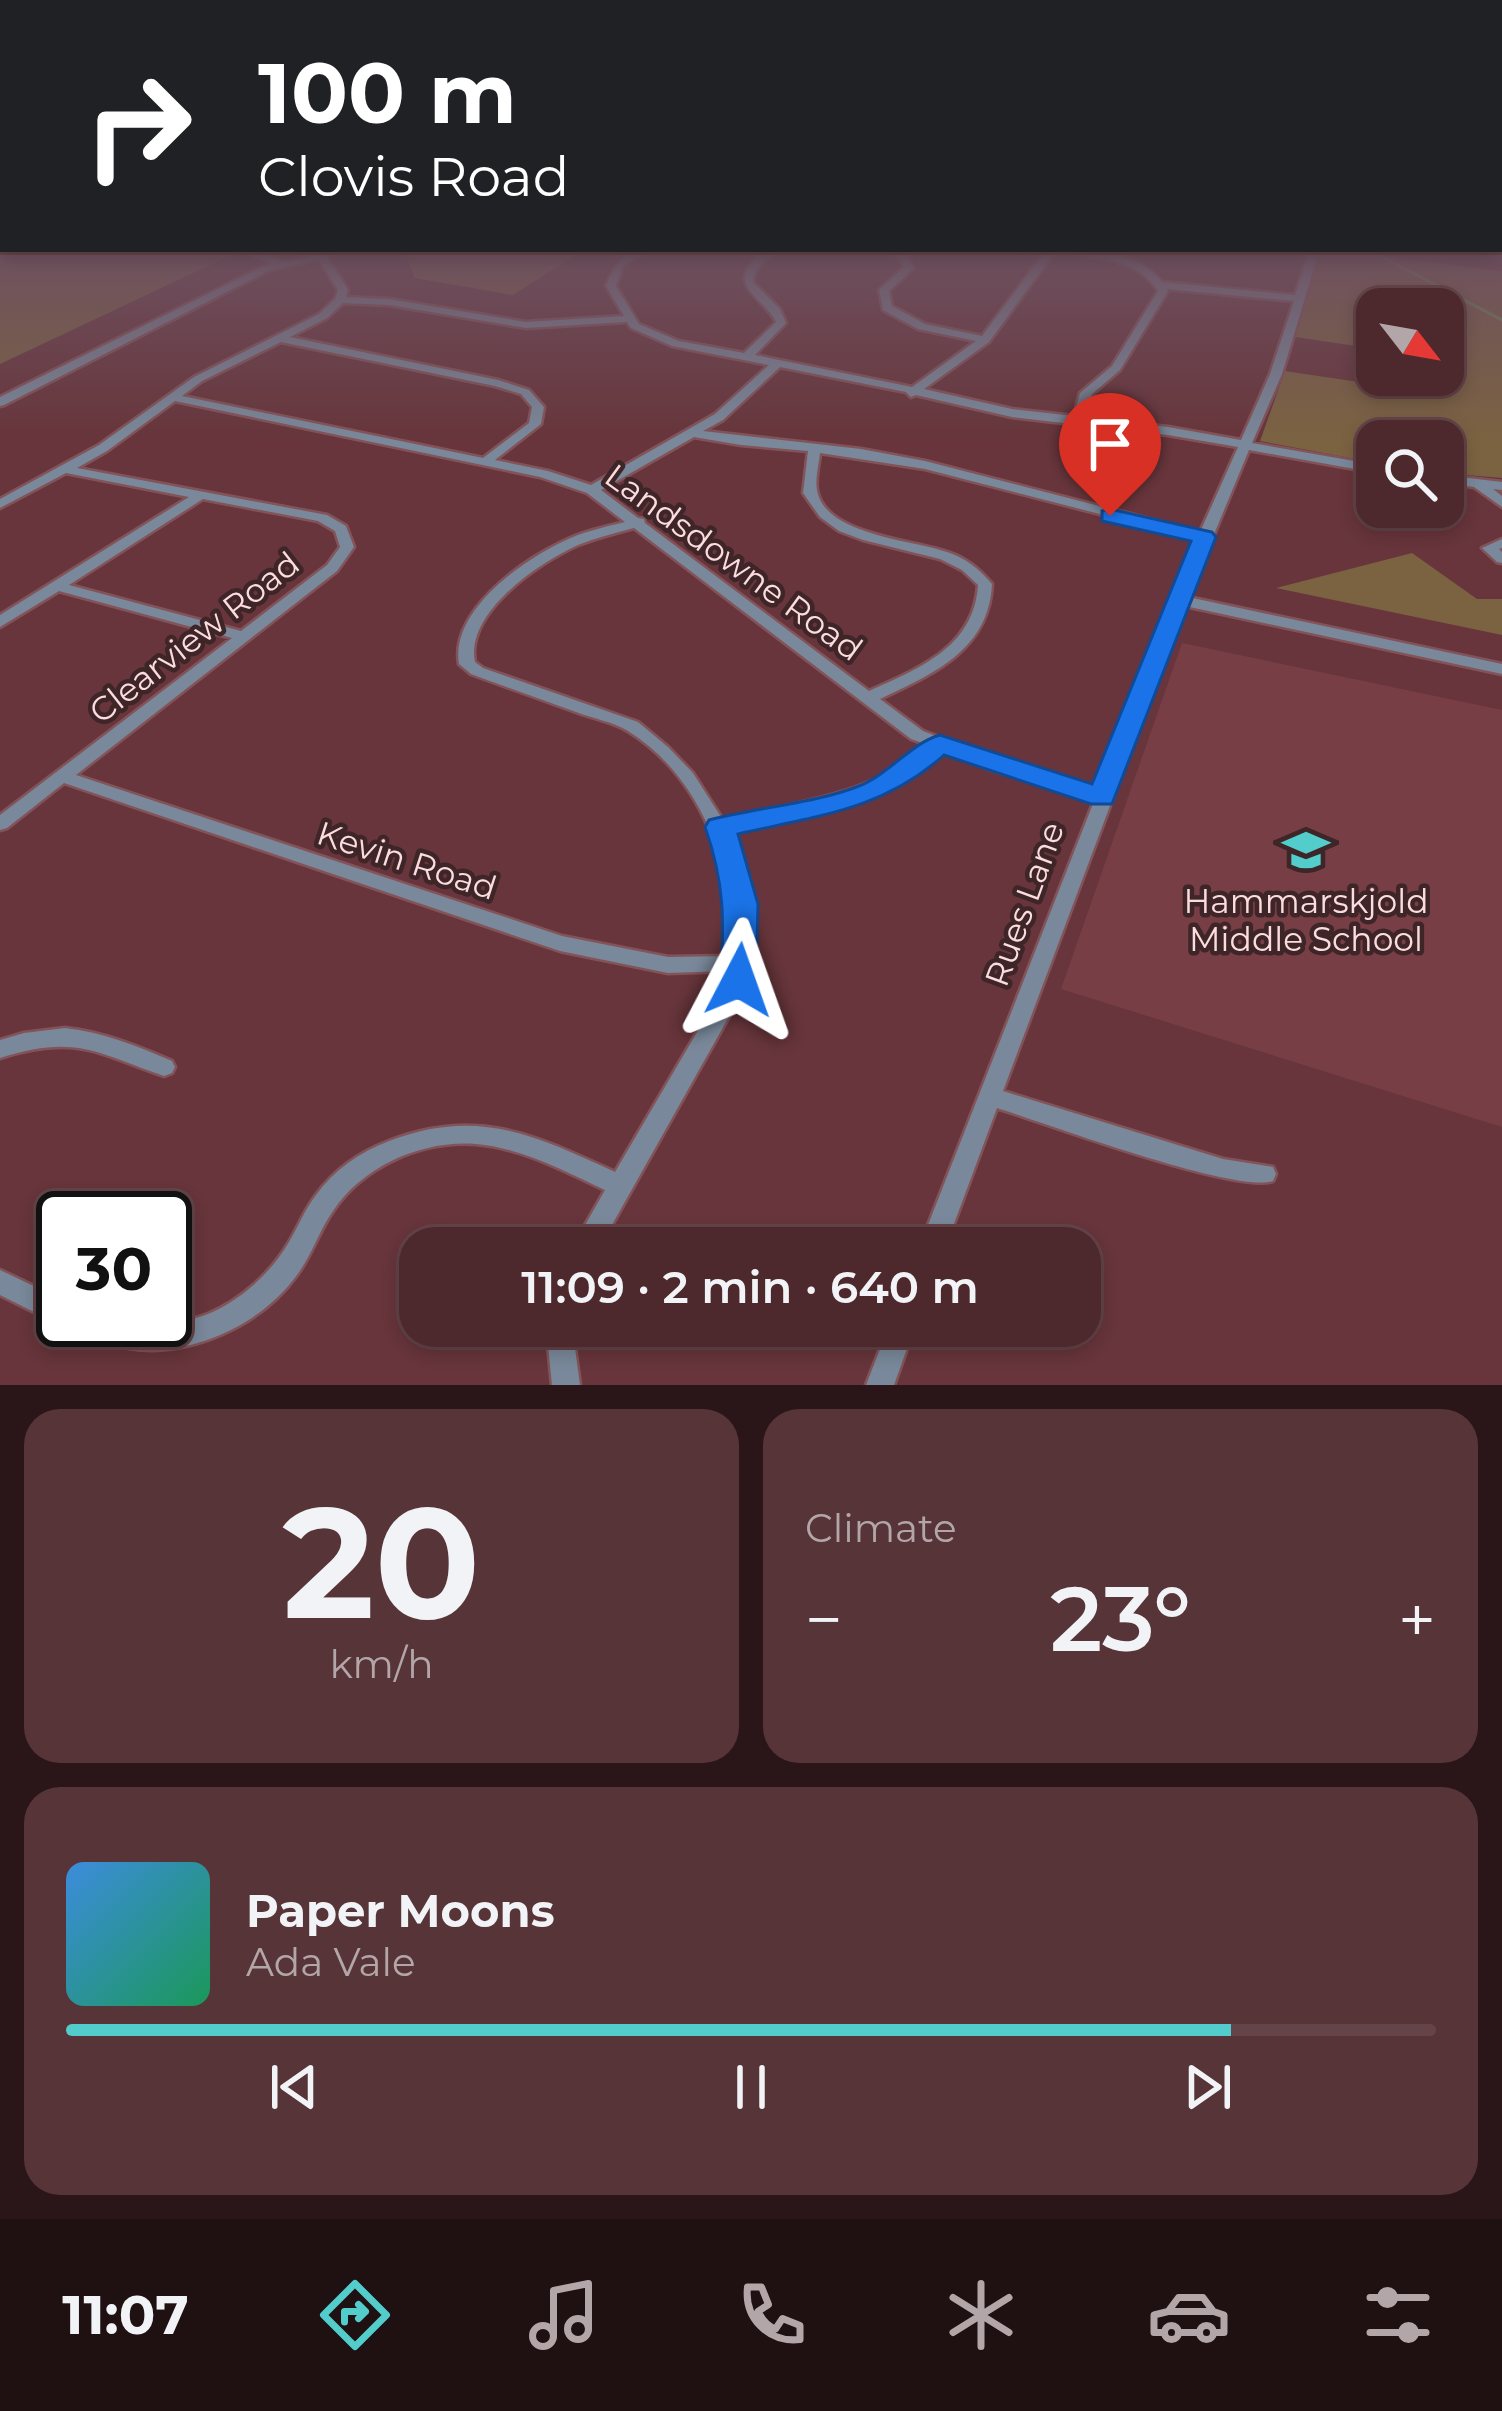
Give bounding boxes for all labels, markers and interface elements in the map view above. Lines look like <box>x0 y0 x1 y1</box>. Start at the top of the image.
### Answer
text: 100 m <box>258 42 517 144</box>
icon: right <box>60 48 216 204</box>
text: Clovis Road <box>258 144 569 210</box>
north arrow <box>1356 288 1464 396</box>
map controls <box>1356 288 1464 528</box>
pin <box>1059 393 1161 516</box>
icon: arrive <box>1077 411 1143 477</box>
button: search <box>1356 420 1464 528</box>
street label: Landsdowne Road <box>597 455 871 669</box>
street label: Clearview Road <box>81 543 307 731</box>
street label: Kevin Road <box>312 812 502 908</box>
street label: Rues Lane <box>976 816 1072 992</box>
school or university icon: Hammarskjold Middle School <box>1281 825 1331 875</box>
place label: Hammarskjold Middle School <box>1183 881 1429 959</box>
position arrow <box>676 917 802 1043</box>
speed limit sign: 30 <box>36 1191 192 1347</box>
text: 11:09 · 2 min · 640 m <box>521 1259 979 1314</box>
text: 20 <box>283 1467 480 1657</box>
text: Climate <box>805 1504 957 1552</box>
text: 23° <box>1050 1564 1191 1674</box>
text: − <box>805 1579 843 1660</box>
text: + <box>1398 1579 1436 1660</box>
text: km/h <box>329 1640 434 1688</box>
text: Paper Moons <box>246 1883 555 1938</box>
text: Ada Vale <box>246 1938 416 1986</box>
icon: previous <box>261 2054 327 2120</box>
icon: pause <box>718 2054 784 2120</box>
icon: next <box>1175 2054 1241 2120</box>
icon: directions <box>313 2273 397 2357</box>
icon: music <box>522 2273 606 2357</box>
icon: phone <box>730 2273 814 2357</box>
icon: climate <box>939 2273 1023 2357</box>
icon: car <box>1147 2273 1231 2357</box>
icon: filters <box>1356 2273 1440 2357</box>
text: 11:07 <box>62 2282 189 2348</box>

